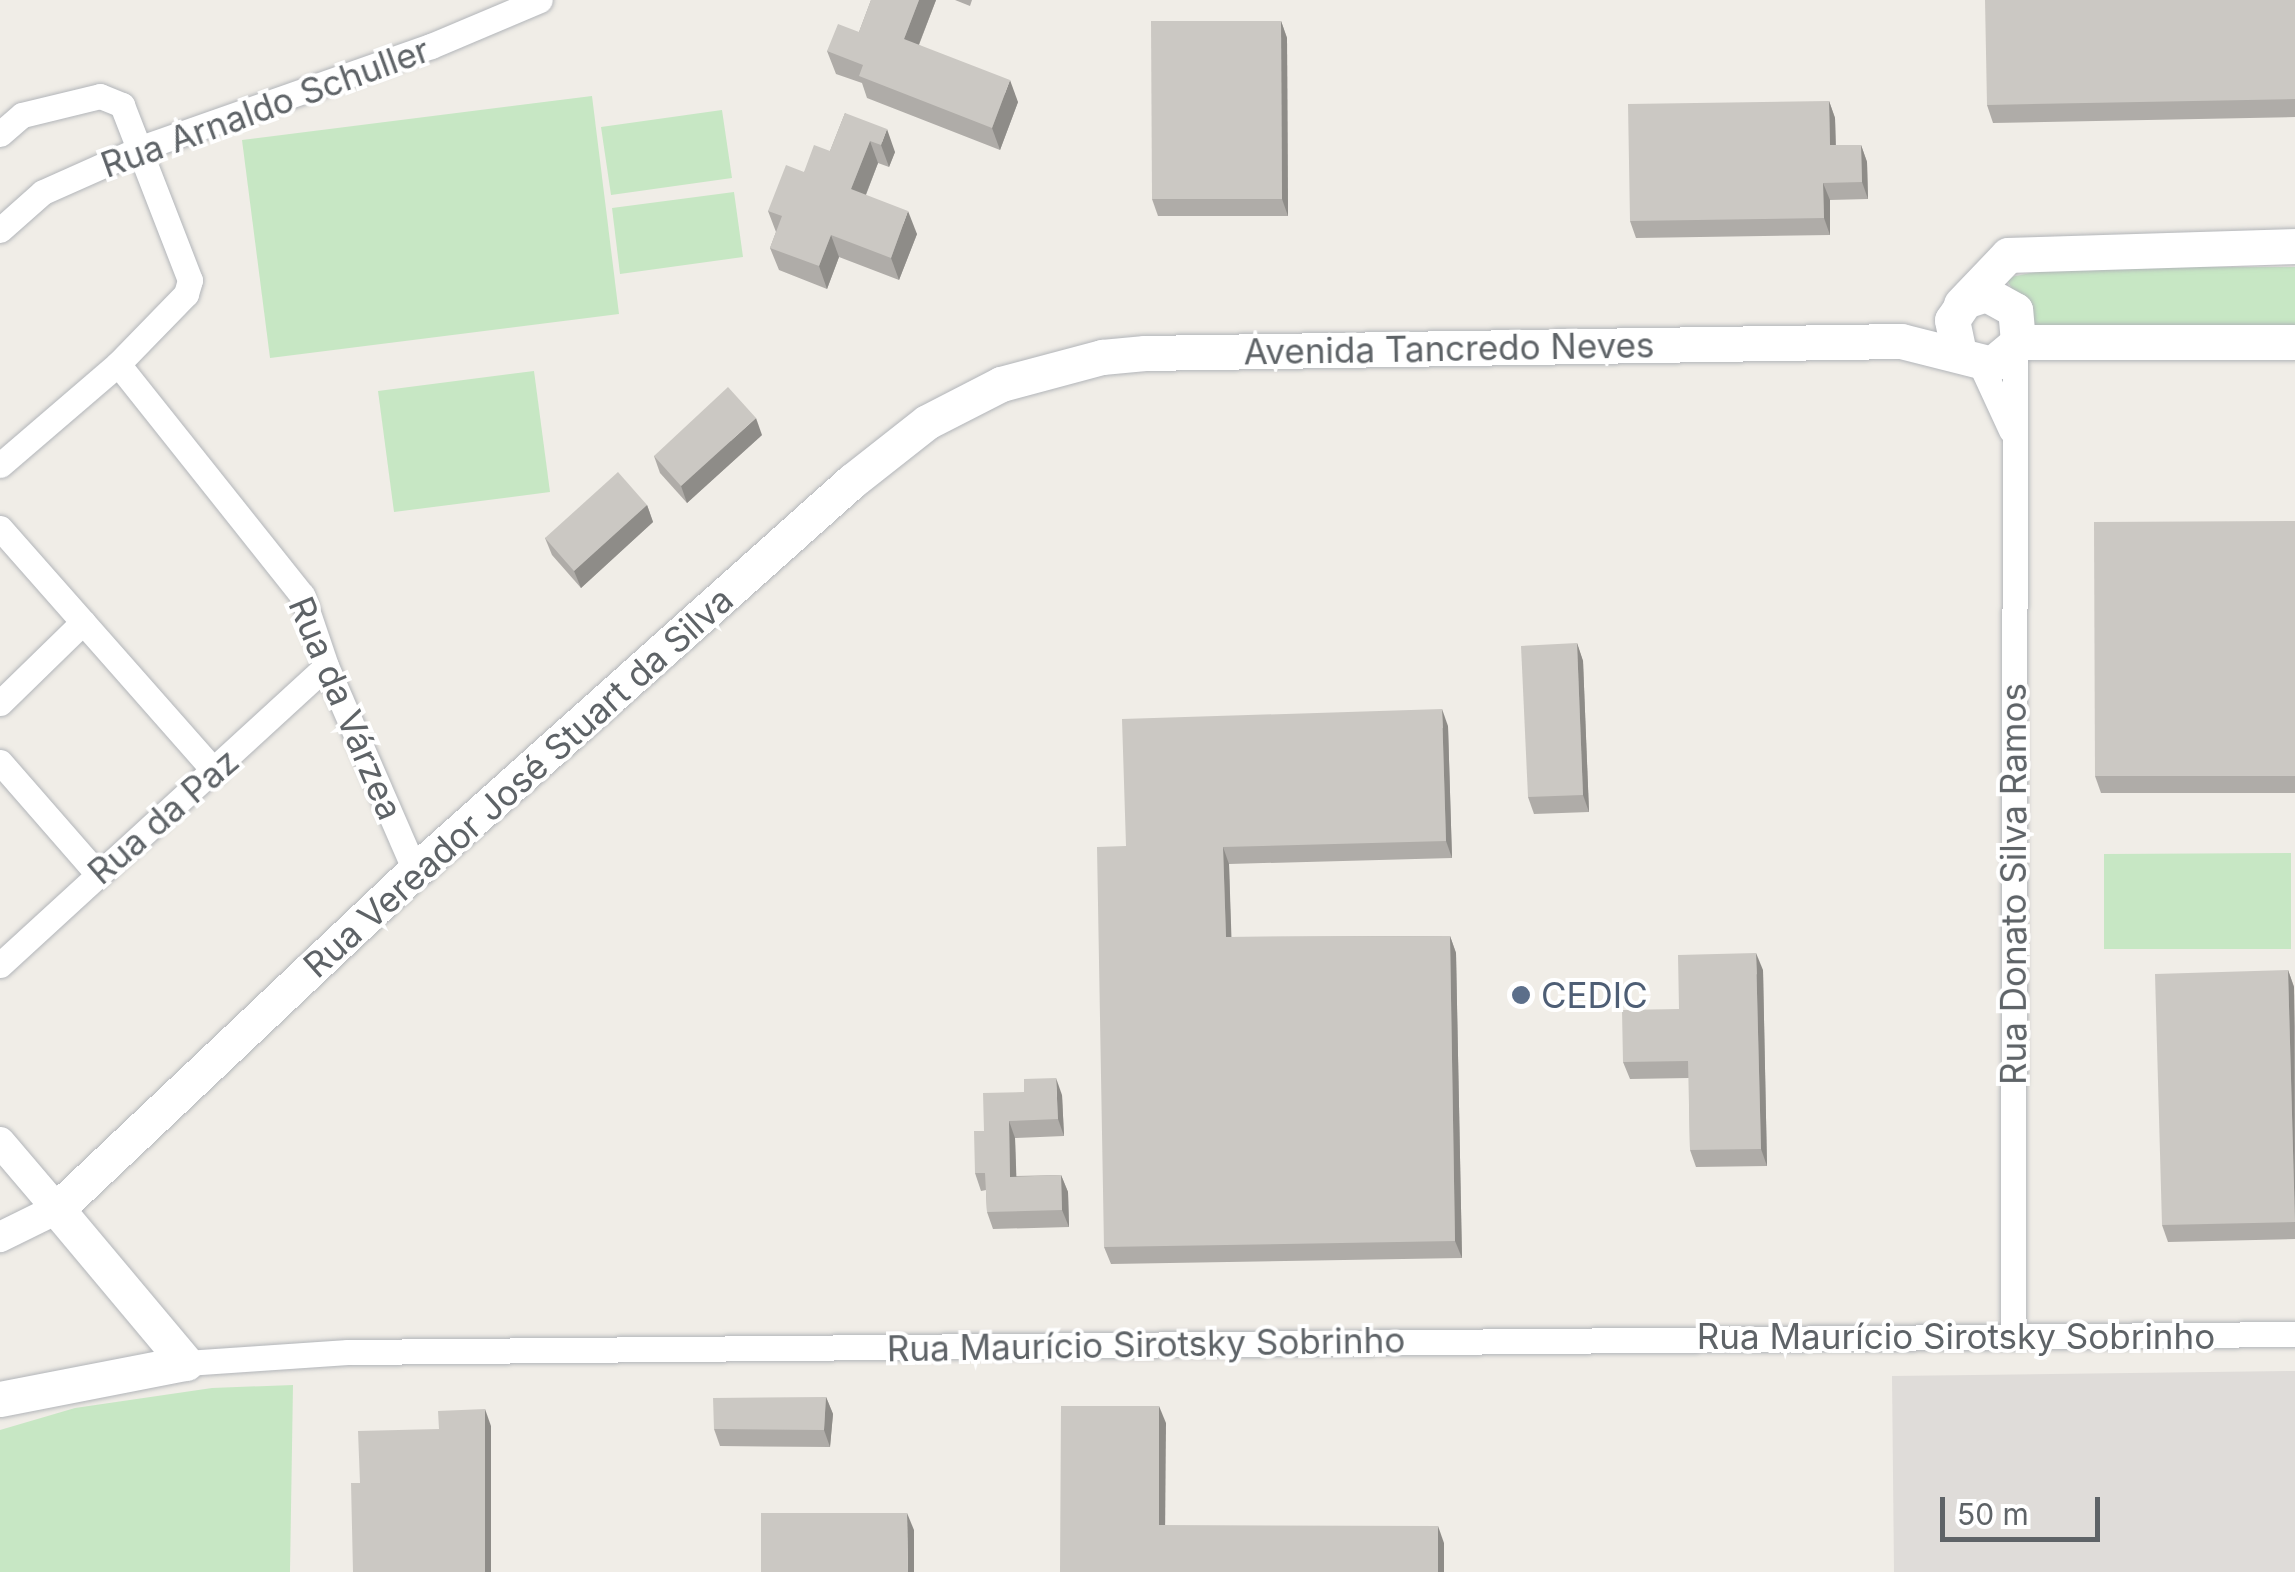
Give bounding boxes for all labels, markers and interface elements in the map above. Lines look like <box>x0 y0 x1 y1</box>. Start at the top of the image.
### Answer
street label: Rua Arnaldo Schuller <box>95 28 435 186</box>
street label: Avenida Tancredo Neves <box>1243 323 1655 373</box>
street label: Rua Vereador José Stuart da Silva <box>295 578 741 986</box>
street label: Rua da Várzea <box>280 590 412 826</box>
street label: Rua Donato Silva Ramos <box>1992 683 2034 1085</box>
street label: Rua da Paz <box>79 739 247 893</box>
place label: CEDIC <box>1541 974 1648 1016</box>
marker: CEDIC <box>1510 984 1532 1006</box>
street label: Rua Maurício Sirotsky Sobrinho <box>1697 1315 2215 1357</box>
street label: Rua Maurício Sirotsky Sobrinho <box>886 1318 1406 1370</box>
scale bar <box>1945 1477 2105 1539</box>
text: 50 m <box>1957 1496 2029 1532</box>

